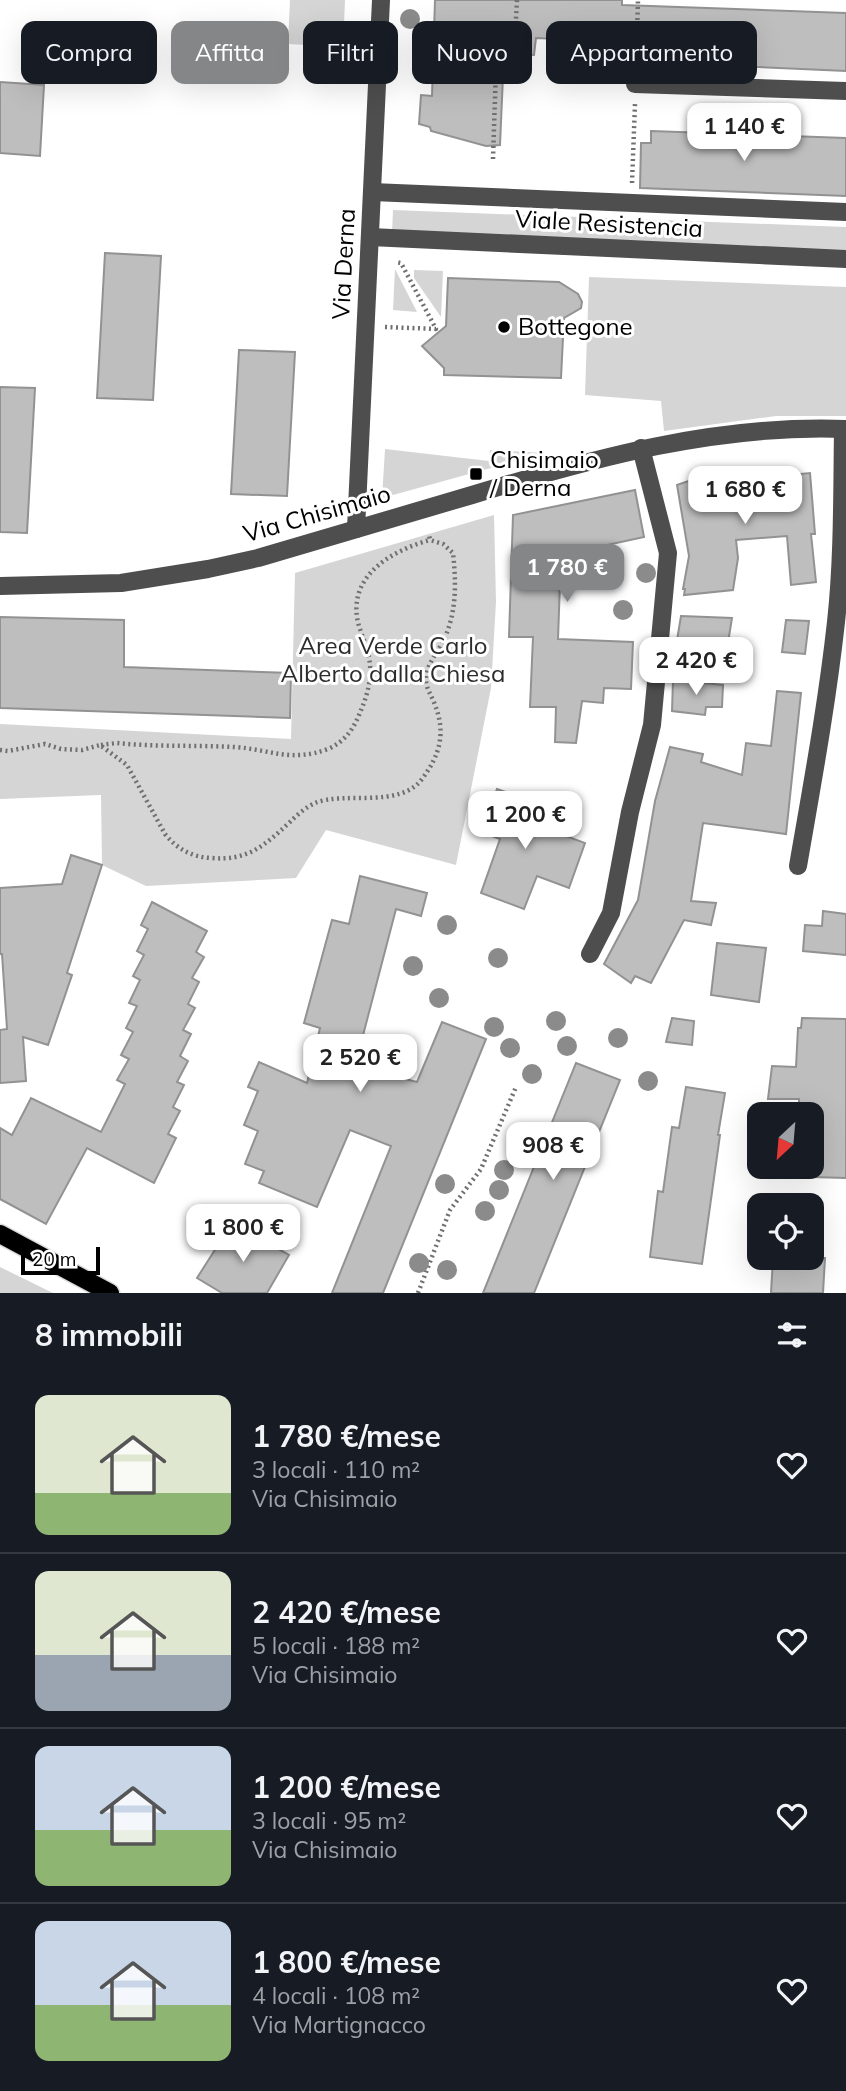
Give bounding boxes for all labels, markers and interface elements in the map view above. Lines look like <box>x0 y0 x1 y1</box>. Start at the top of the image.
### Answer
chip: Compra <box>21 21 157 84</box>
chip: Affitta <box>171 21 289 84</box>
chip: Filtri <box>303 21 398 84</box>
chip: Nuovo <box>412 21 532 84</box>
chip: Appartamento <box>546 21 757 84</box>
pin: 1 140 € <box>679 104 809 163</box>
text: 1 140 € <box>703 111 785 140</box>
street label: Viale Resistencia <box>514 203 704 243</box>
street label: Via Derna <box>325 208 361 320</box>
place label: Bottegone <box>518 311 633 341</box>
marker: Bottegone <box>496 319 512 335</box>
place label: Chisimaio / Derna <box>489 444 599 502</box>
marker: Chisimaio / Derna <box>468 466 484 482</box>
pin: 1 680 € <box>680 466 810 526</box>
text: 1 680 € <box>704 474 786 503</box>
street label: Via Chisimaio <box>240 478 394 548</box>
pin: 1 780 € <box>502 544 632 604</box>
text: 1 780 € <box>526 552 608 581</box>
park label: Area Verde Carlo Alberto dalla Chiesa <box>281 630 505 688</box>
pin: 2 420 € <box>631 638 761 697</box>
text: 2 420 € <box>655 645 737 674</box>
pin: 1 200 € <box>460 792 590 851</box>
text: 1 200 € <box>484 799 566 828</box>
pin: 2 520 € <box>295 1034 425 1094</box>
text: 2 520 € <box>319 1042 401 1071</box>
north arrow <box>747 1102 824 1180</box>
map controls <box>747 1102 824 1270</box>
pin: 908 € <box>504 1122 602 1182</box>
text: 908 € <box>522 1130 584 1159</box>
button: locate <box>747 1193 824 1270</box>
pin: 1 800 € <box>178 1204 308 1264</box>
text: 1 800 € <box>202 1212 284 1241</box>
scale bar <box>21 1244 100 1276</box>
text: 20 m <box>32 1247 76 1271</box>
text: 8 immobili <box>35 1316 183 1354</box>
icon: filters <box>773 1316 811 1354</box>
text: 1 780 €/mese <box>252 1417 441 1455</box>
icon: home <box>91 1423 175 1507</box>
icon: heart <box>773 1446 811 1484</box>
text: 3 locali · 110 m² <box>252 1455 420 1484</box>
text: Via Chisimaio <box>252 1484 398 1513</box>
text: 2 420 €/mese <box>252 1593 441 1631</box>
icon: home <box>91 1599 175 1683</box>
icon: heart <box>773 1622 811 1660</box>
text: 5 locali · 188 m² <box>252 1631 420 1660</box>
text: Via Chisimaio <box>252 1660 398 1689</box>
text: 1 200 €/mese <box>252 1768 441 1806</box>
icon: home <box>91 1774 175 1858</box>
icon: heart <box>773 1797 811 1835</box>
text: 3 locali · 95 m² <box>252 1806 406 1835</box>
text: Via Chisimaio <box>252 1835 398 1864</box>
text: 1 800 €/mese <box>252 1943 441 1981</box>
icon: home <box>91 1949 175 2033</box>
icon: heart <box>773 1972 811 2010</box>
text: 4 locali · 108 m² <box>252 1981 420 2010</box>
text: Via Martignacco <box>252 2010 426 2039</box>

